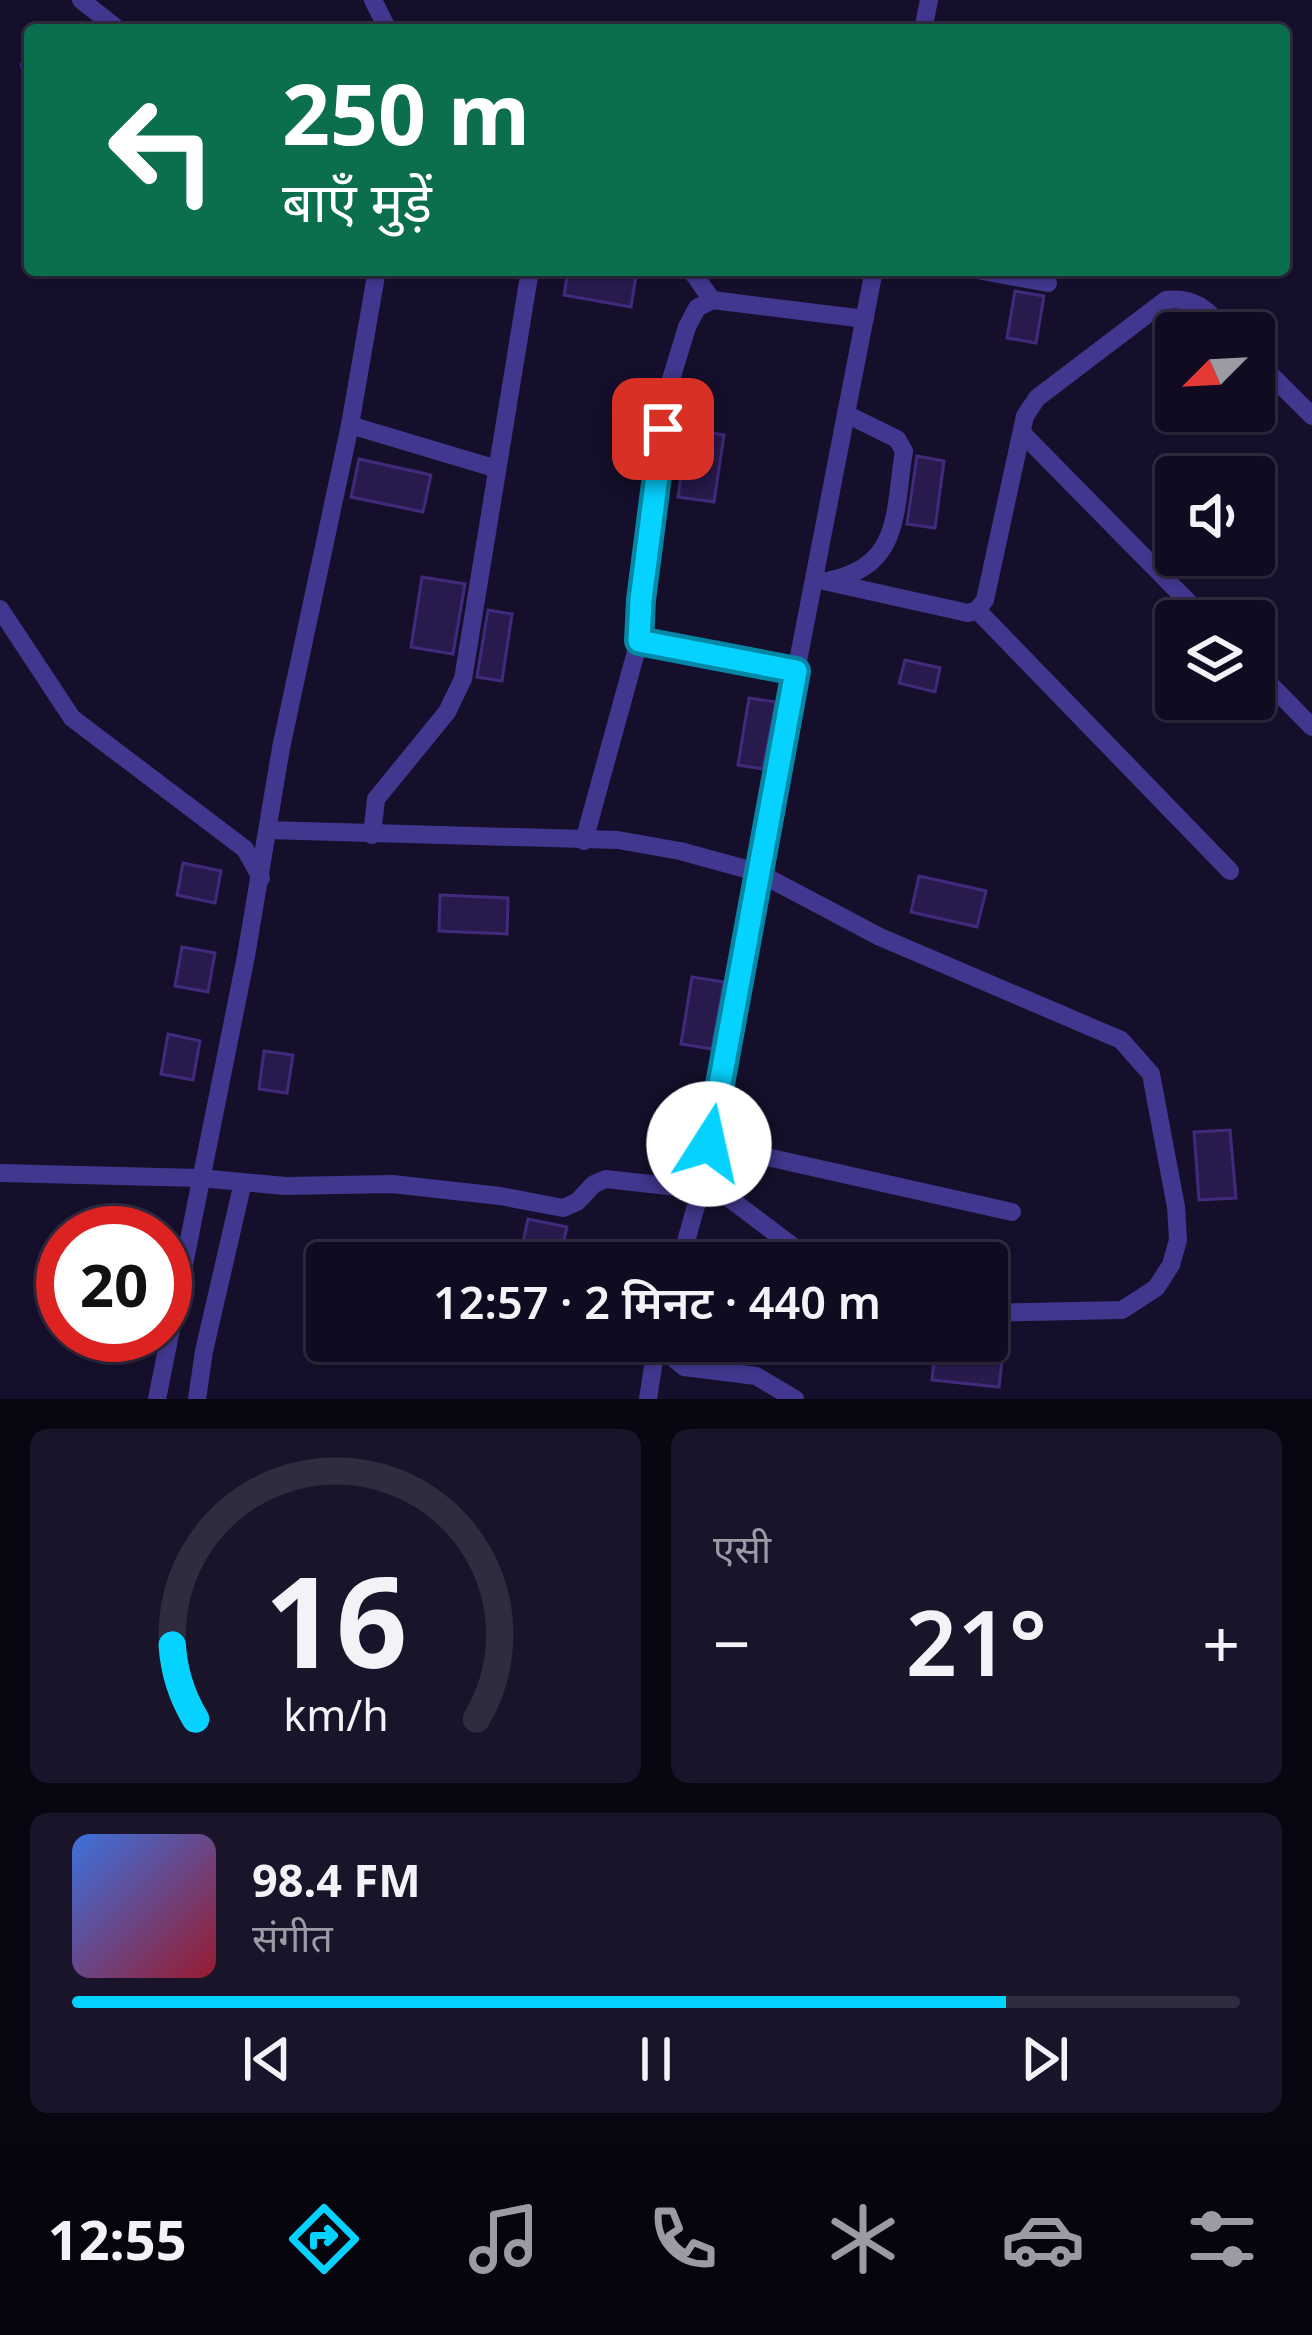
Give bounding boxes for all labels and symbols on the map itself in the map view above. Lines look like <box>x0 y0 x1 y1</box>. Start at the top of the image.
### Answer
north arrow <box>1155 312 1275 432</box>
pin <box>612 378 714 480</box>
position arrow <box>646 1081 772 1207</box>
speed limit sign: 20 <box>36 1206 192 1362</box>

